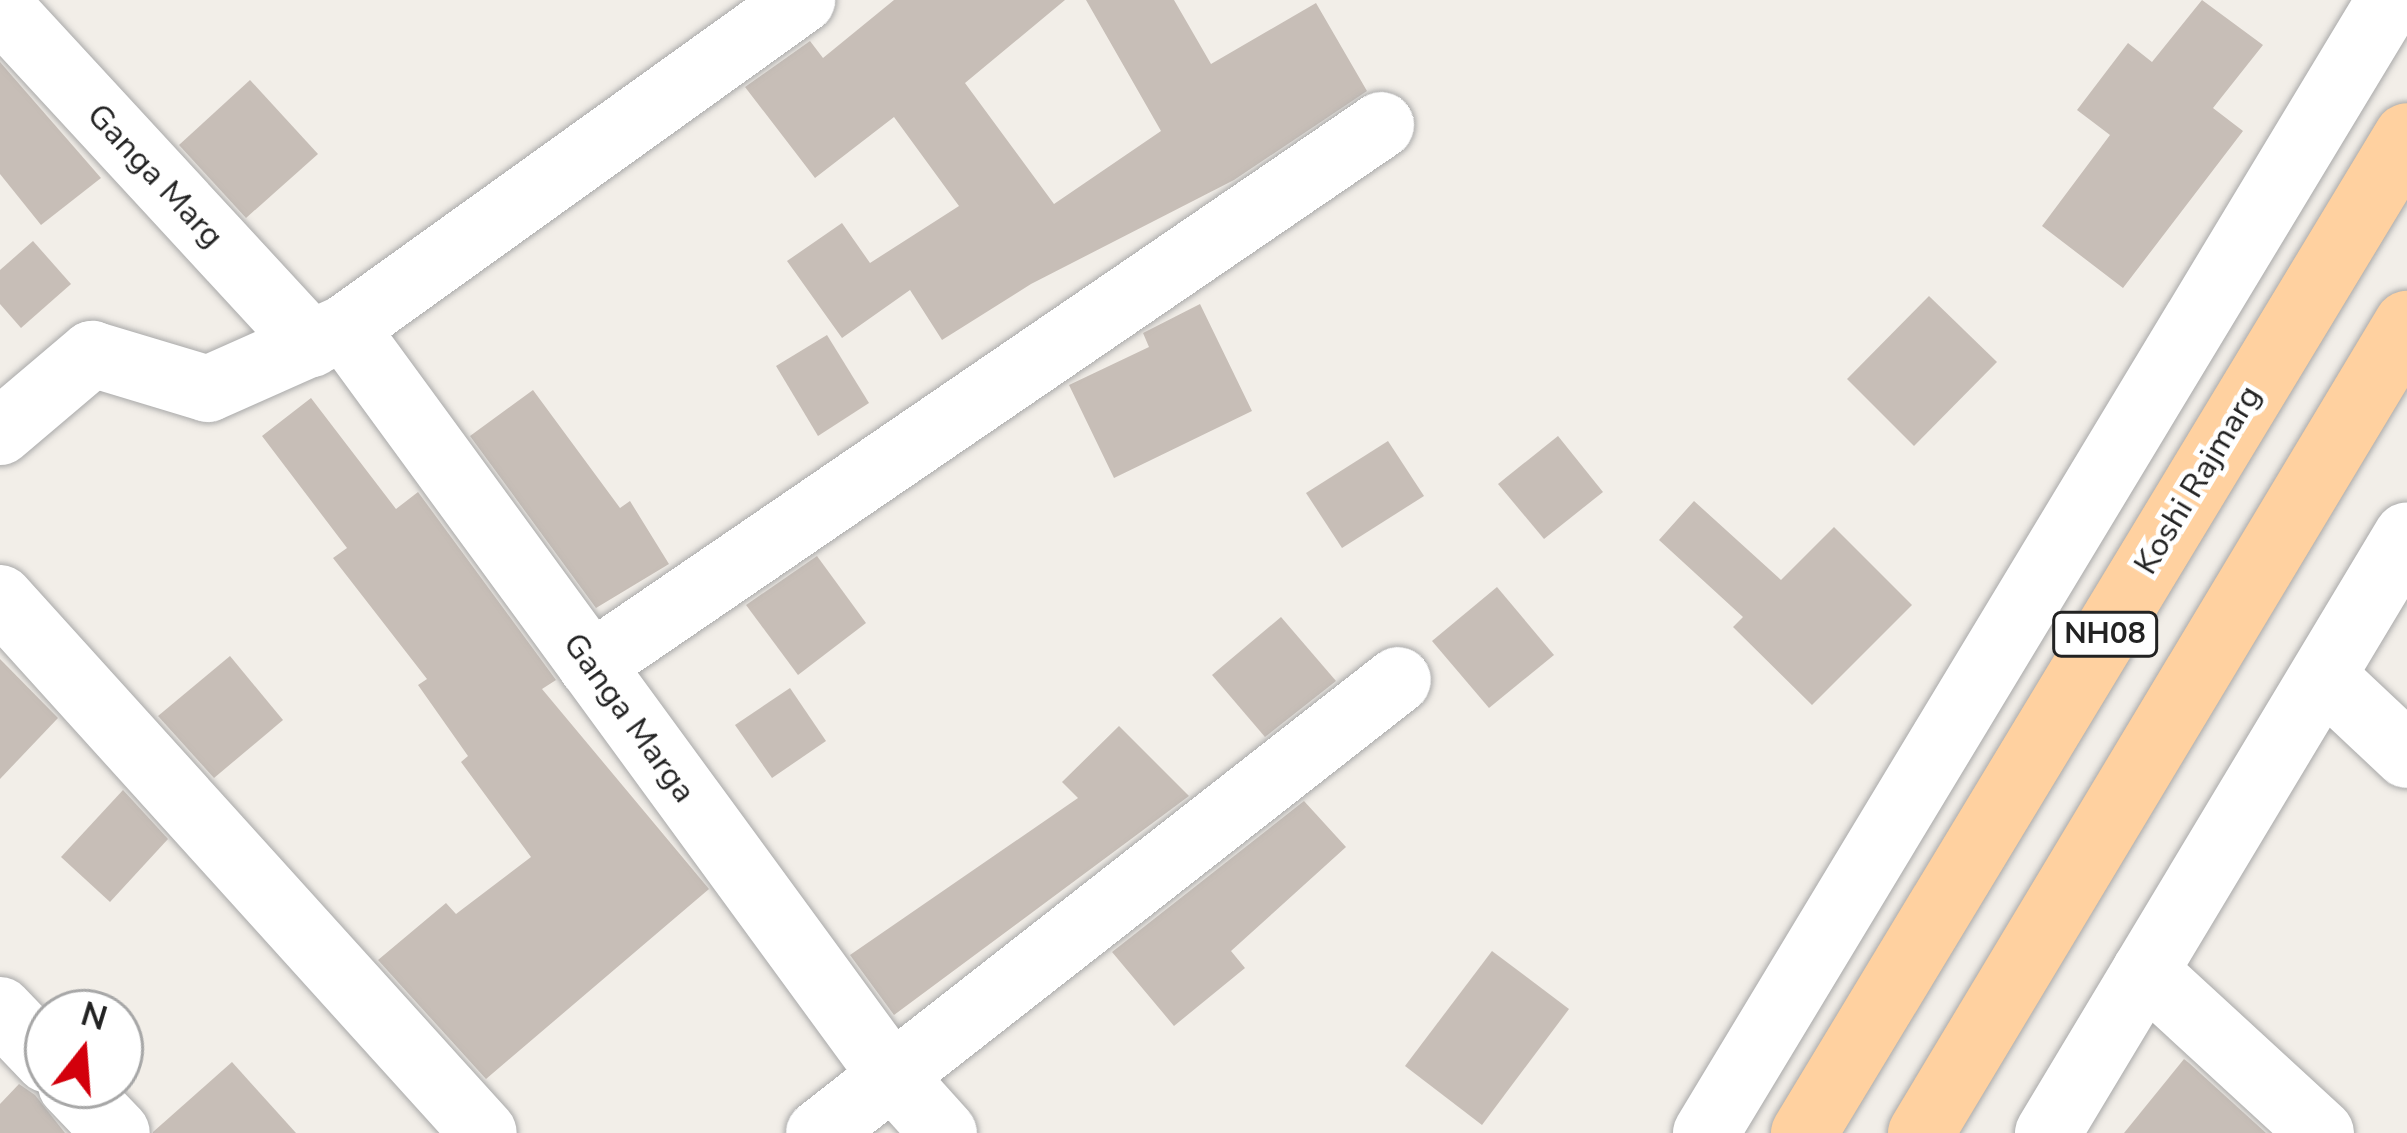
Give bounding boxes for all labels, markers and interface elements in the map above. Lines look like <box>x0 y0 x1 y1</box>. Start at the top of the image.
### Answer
street label: Ganga Marg <box>78 96 232 256</box>
street label: Koshi Rajmarg <box>2126 378 2270 582</box>
road number: NH08 <box>2051 610 2159 658</box>
street label: Ganga Marga <box>554 626 704 810</box>
north arrow <box>24 989 144 1109</box>
text: N <box>75 992 112 1042</box>

